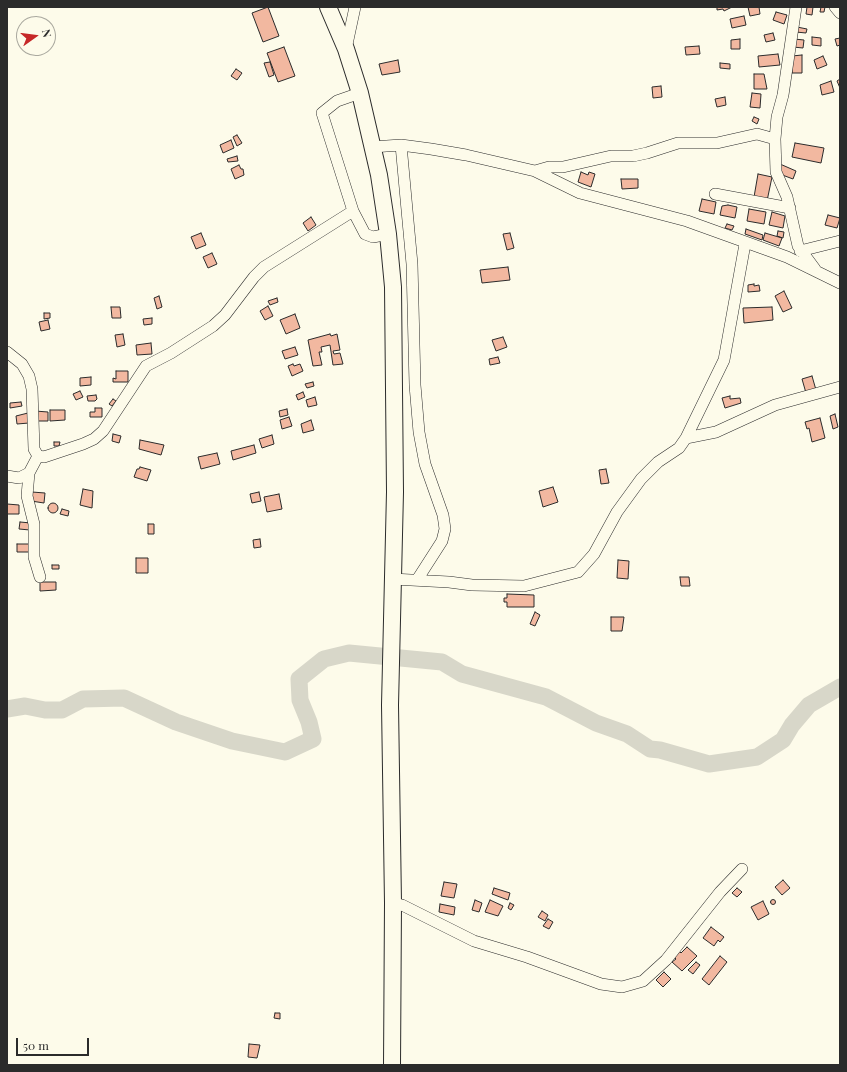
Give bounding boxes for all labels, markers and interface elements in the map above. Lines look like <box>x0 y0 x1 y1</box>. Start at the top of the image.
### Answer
north arrow <box>16 16 56 56</box>
text: N <box>39 28 55 39</box>
scale bar <box>18 1030 91 1056</box>
text: 50 m <box>23 1037 49 1053</box>

